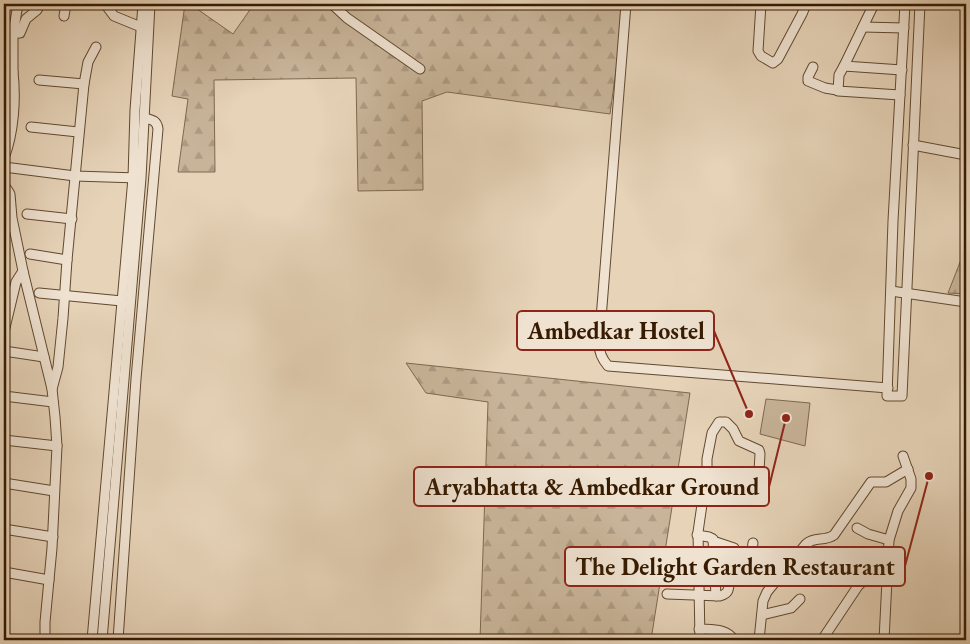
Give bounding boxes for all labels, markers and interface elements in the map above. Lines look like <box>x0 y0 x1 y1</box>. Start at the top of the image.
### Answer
callout: Ambedkar Hostel <box>517 311 714 350</box>
text: Ambedkar Hostel <box>526 315 705 346</box>
callout: Aryabhatta & Ambedkar Ground <box>414 467 769 506</box>
text: Aryabhatta & Ambedkar Ground <box>424 471 760 503</box>
callout: The Delight Garden Restaurant <box>565 547 905 586</box>
text: The Delight Garden Restaurant <box>575 551 895 583</box>

